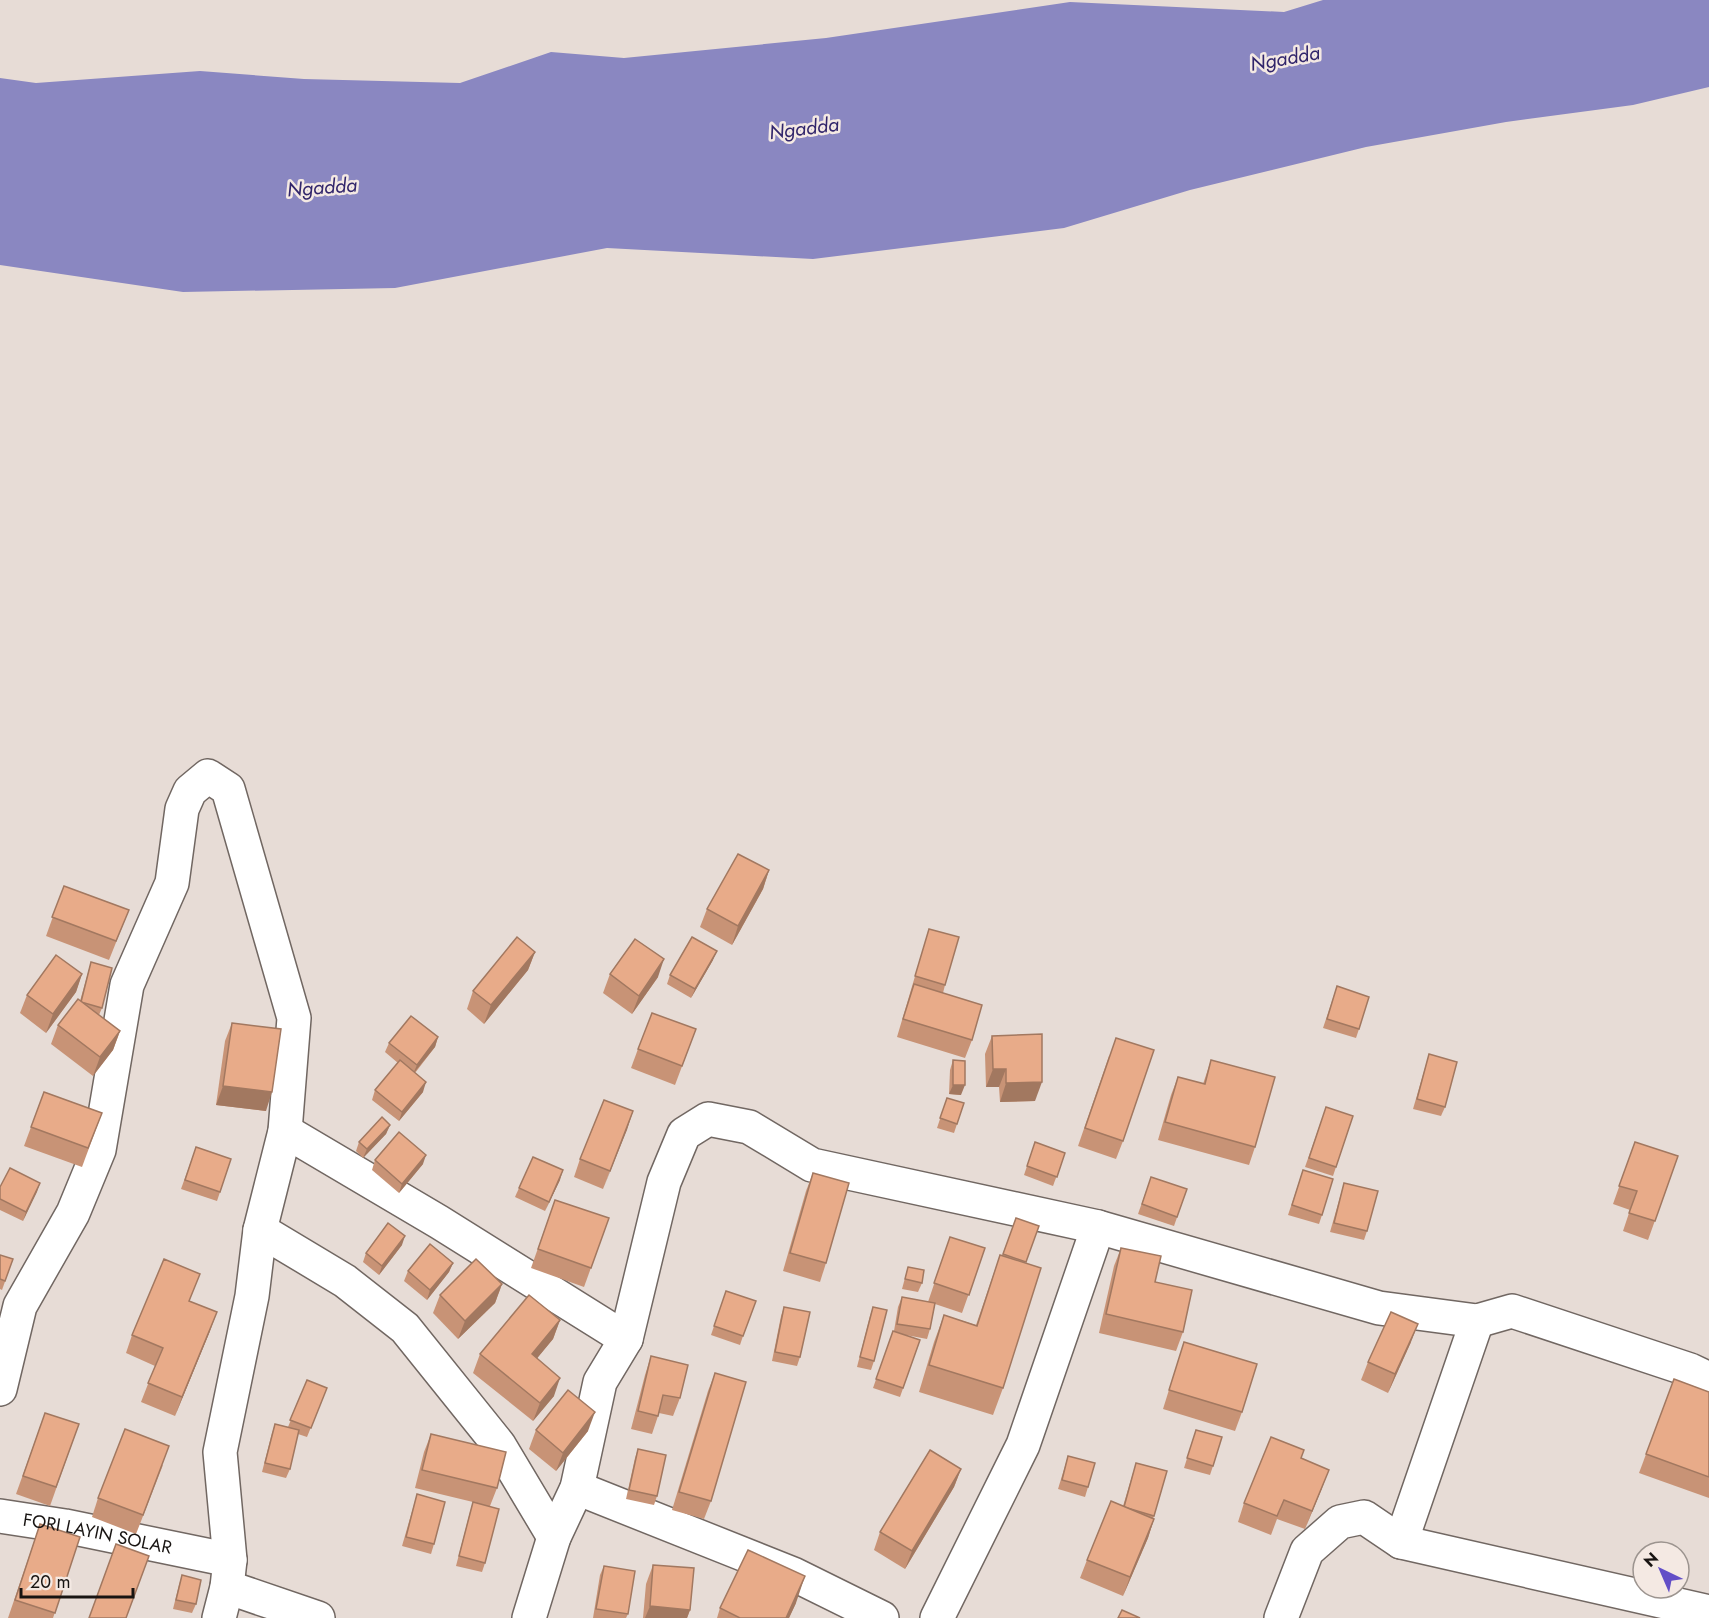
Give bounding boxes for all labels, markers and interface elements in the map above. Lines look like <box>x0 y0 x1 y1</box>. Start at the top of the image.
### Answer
water label: Ngadda <box>1248 38 1322 79</box>
water label: Ngadda <box>767 110 841 147</box>
water label: Ngadda <box>286 171 358 204</box>
street label: FORI LAYIN SOLAR <box>21 1507 174 1561</box>
north arrow <box>1631 1540 1691 1600</box>
text: N <box>1638 1547 1663 1572</box>
scale bar <box>21 1561 134 1599</box>
text: 20 m <box>30 1569 70 1595</box>

